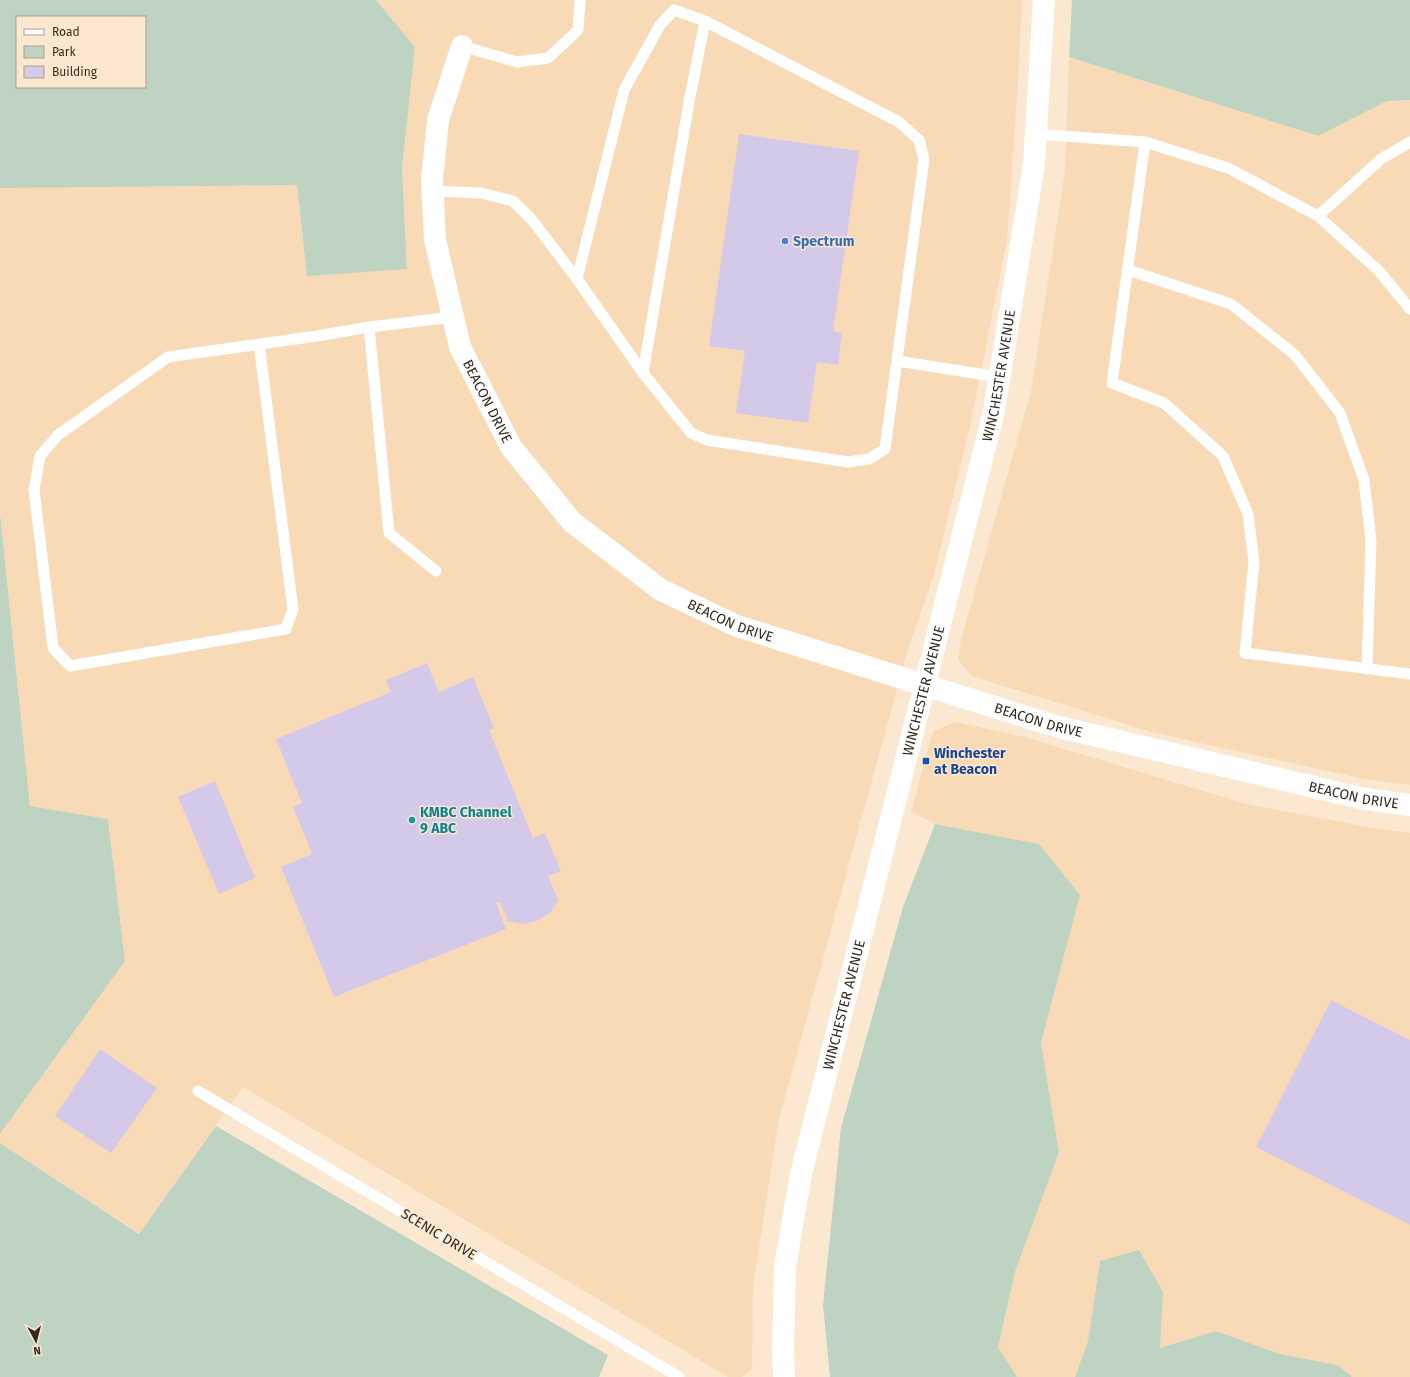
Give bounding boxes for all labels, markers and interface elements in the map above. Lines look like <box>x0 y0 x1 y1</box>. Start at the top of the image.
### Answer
legend <box>16 16 146 88</box>
text: Road <box>52 25 80 39</box>
text: Park <box>52 45 76 59</box>
text: Building <box>52 65 98 79</box>
place label: Spectrum <box>793 233 855 250</box>
marker: Spectrum <box>780 236 790 246</box>
street label: WINCHESTER AVENUE <box>979 309 1019 444</box>
street label: BEACON DRIVE <box>459 357 516 446</box>
street label: BEACON DRIVE <box>685 596 775 646</box>
street label: WINCHESTER AVENUE <box>899 624 948 758</box>
street label: BEACON DRIVE <box>992 699 1084 741</box>
place label: Winchester at Beacon <box>934 745 1006 778</box>
marker: Winchester at Beacon <box>921 756 931 766</box>
street label: BEACON DRIVE <box>1307 778 1400 812</box>
place label: KMBC Channel 9 ABC <box>420 804 512 837</box>
marker: KMBC Channel 9 ABC <box>407 815 417 825</box>
street label: WINCHESTER AVENUE <box>820 938 869 1072</box>
street label: SCENIC DRIVE <box>398 1205 480 1264</box>
north arrow <box>16 1321 56 1361</box>
text: N <box>33 1344 42 1357</box>

